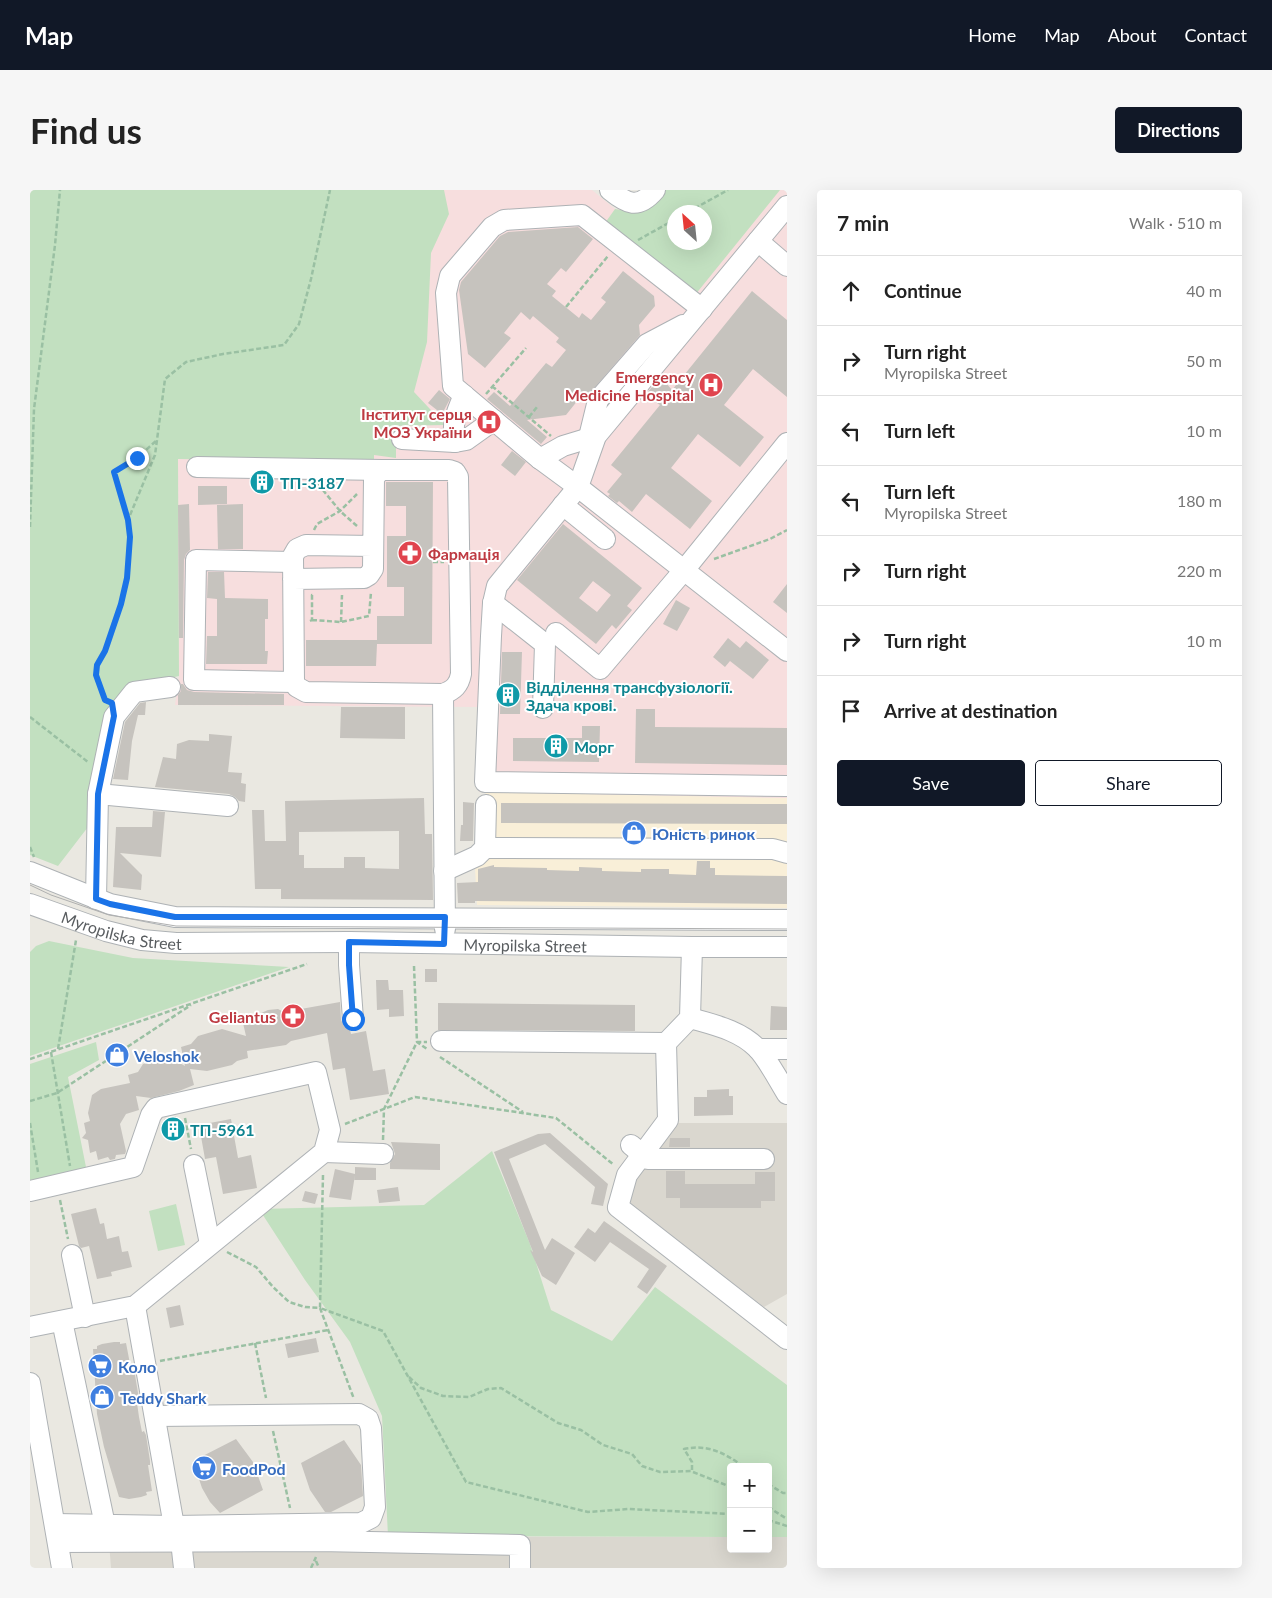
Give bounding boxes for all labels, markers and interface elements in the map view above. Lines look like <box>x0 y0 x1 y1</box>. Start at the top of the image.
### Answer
text: Map <box>25 21 73 50</box>
text: Home <box>968 24 1016 46</box>
text: Map <box>1044 24 1080 46</box>
text: About <box>1108 24 1157 46</box>
text: Contact <box>1185 24 1247 46</box>
button: Directions <box>1115 107 1242 153</box>
text: Find us <box>30 109 142 151</box>
north arrow <box>667 205 712 250</box>
text: 7 min <box>837 210 889 235</box>
text: Walk · 510 m <box>1129 213 1222 232</box>
icon: ahead <box>837 277 865 305</box>
text: Continue <box>884 279 962 302</box>
text: 40 m <box>1186 281 1222 300</box>
text: Turn right <box>884 340 966 363</box>
icon: right <box>837 347 865 375</box>
text: 50 m <box>1186 351 1222 370</box>
text: Myropilska Street <box>884 363 1007 382</box>
place label: Emergency Medicine Hospital <box>565 367 695 404</box>
hospital icon: Emergency Medicine Hospital <box>698 372 724 398</box>
place label: Інститут серця МОЗ України <box>361 404 472 441</box>
hospital icon: Інститут серця МОЗ України <box>476 409 502 435</box>
icon: left <box>837 417 865 445</box>
text: Turn left <box>884 419 955 442</box>
text: 10 m <box>1186 421 1222 440</box>
route end <box>126 447 149 470</box>
building icon: ТП-3187 <box>249 469 275 495</box>
place label: ТП-3187 <box>280 473 345 492</box>
text: Turn left <box>884 480 955 503</box>
icon: left <box>837 487 865 515</box>
text: 180 m <box>1177 491 1222 510</box>
text: Myropilska Street <box>884 503 1007 522</box>
pharmacy icon: Фармація <box>397 540 423 566</box>
place label: Фармація <box>428 544 500 563</box>
icon: right <box>837 557 865 585</box>
text: Turn right <box>884 559 966 582</box>
text: 220 m <box>1177 561 1222 580</box>
icon: right <box>837 627 865 655</box>
text: Turn right <box>884 629 966 652</box>
text: 10 m <box>1186 631 1222 650</box>
place label: Відділення трансфузіології. Здача крові. <box>526 677 733 714</box>
building icon: Відділення трансфузіології. Здача крові. <box>495 682 521 708</box>
icon: arrive <box>837 697 865 725</box>
text: Arrive at destination <box>884 699 1057 722</box>
building icon: Морг <box>543 733 569 759</box>
place label: Морг <box>574 737 614 756</box>
button: Save <box>837 760 1025 806</box>
button: Share <box>1035 760 1222 806</box>
shop icon: Юність ринок <box>621 820 647 846</box>
place label: Юність ринок <box>652 824 755 843</box>
street label: Myropilska Street <box>59 907 182 952</box>
street label: Myropilska Street <box>463 934 587 955</box>
pharmacy icon: Geliantus <box>280 1003 306 1029</box>
place label: Geliantus <box>209 1007 276 1026</box>
route start <box>342 1008 365 1031</box>
shop icon: Veloshok <box>104 1042 130 1068</box>
place label: Veloshok <box>133 1046 200 1065</box>
building icon: ТП-5961 <box>160 1116 186 1142</box>
place label: ТП-5961 <box>190 1120 255 1139</box>
supermarket icon: Коло <box>87 1353 113 1379</box>
place label: Коло <box>118 1357 156 1376</box>
shop icon: Teddy Shark <box>89 1384 115 1410</box>
place label: Teddy Shark <box>120 1388 207 1407</box>
supermarket icon: FoodPod <box>191 1455 217 1481</box>
place label: FoodPod <box>222 1459 285 1478</box>
map controls <box>727 1463 772 1553</box>
button: + <box>727 1463 772 1508</box>
button: − <box>727 1508 772 1553</box>

